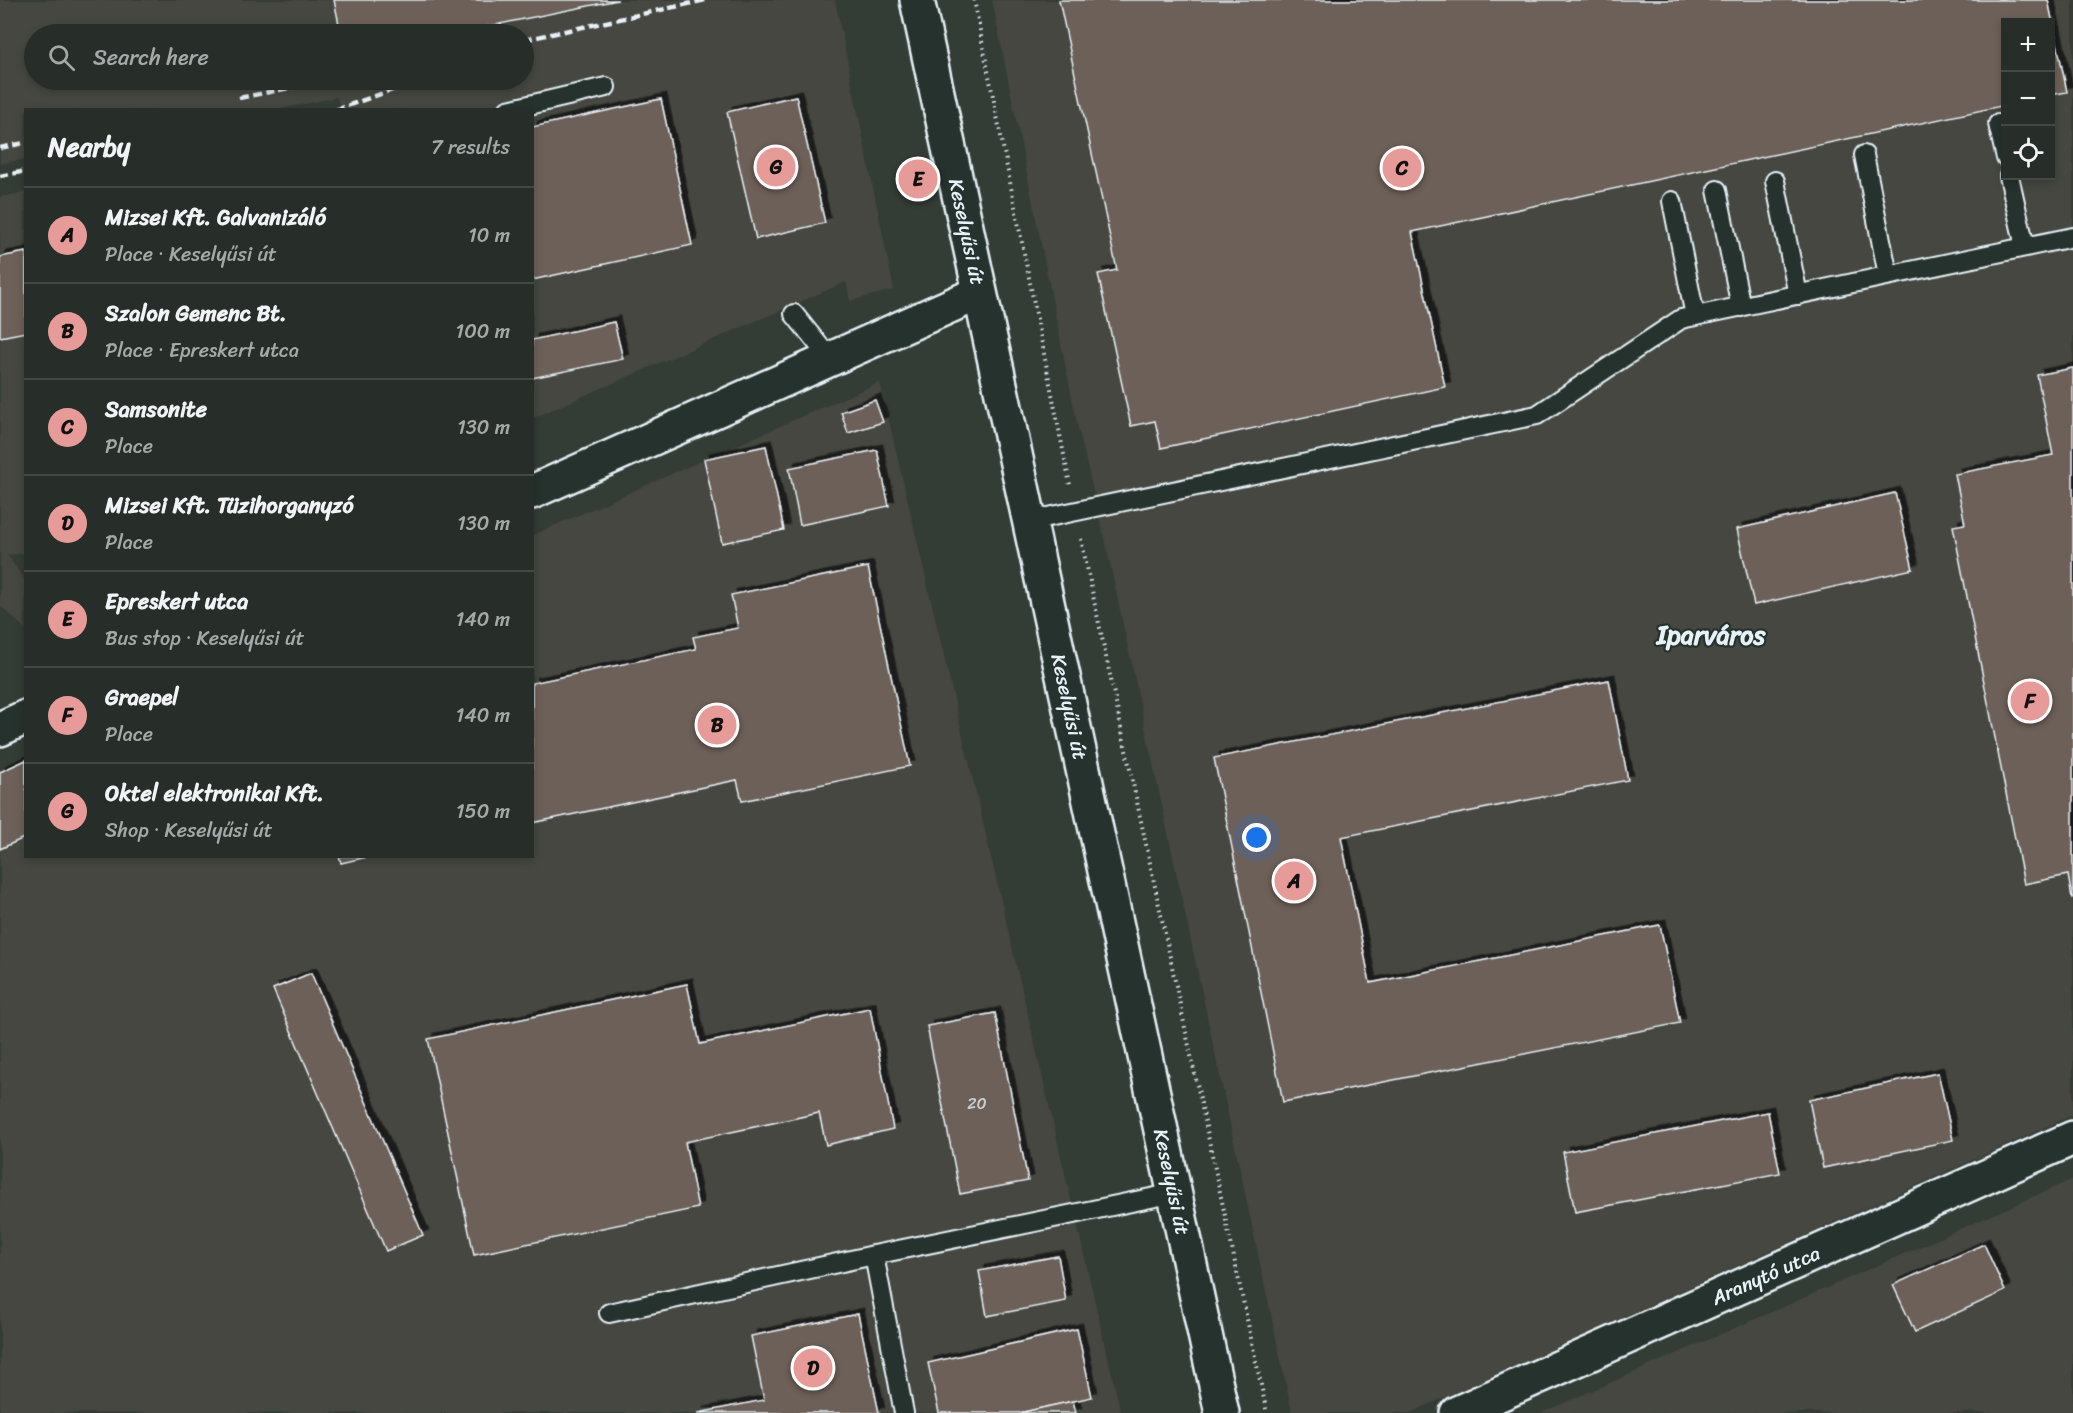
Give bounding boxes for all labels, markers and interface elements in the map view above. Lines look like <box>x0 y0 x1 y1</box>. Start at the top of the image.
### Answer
map controls <box>2001 18 2055 180</box>
button: + <box>2001 18 2055 72</box>
search box <box>24 24 534 90</box>
text: Search here <box>93 38 209 77</box>
icon: search <box>45 41 78 74</box>
button: − <box>2001 72 2055 126</box>
text: Nearby <box>48 124 130 170</box>
button: locate <box>2001 126 2055 180</box>
text: 7 results <box>431 130 510 165</box>
pin: G <box>756 144 796 190</box>
pin: C <box>1382 146 1422 190</box>
pin: E <box>898 156 938 201</box>
street label: Keselyűsi út <box>938 175 995 289</box>
text: Mizsei Kft. Galvanizáló <box>105 198 326 237</box>
text: A <box>61 218 74 253</box>
text: 10 m <box>468 218 510 253</box>
text: Place · Keselyűsi út <box>105 237 277 272</box>
text: Szalon Gemenc Bt. <box>105 294 287 333</box>
text: B <box>61 314 74 349</box>
text: 100 m <box>456 314 510 349</box>
text: Place · Epreskert utca <box>105 333 299 368</box>
text: Samsonite <box>105 390 207 429</box>
text: C <box>61 410 74 445</box>
text: 130 m <box>457 410 510 445</box>
text: Place <box>105 429 153 464</box>
text: Mizsei Kft. Tüzihorganyzó <box>105 486 354 525</box>
text: D <box>62 506 73 541</box>
text: 130 m <box>457 506 510 541</box>
text: Place <box>105 525 153 560</box>
text: Epreskert utca <box>105 582 248 621</box>
text: E <box>62 602 73 637</box>
text: 140 m <box>456 602 510 637</box>
district label: Iparváros <box>1655 612 1766 658</box>
text: Bus stop · Keselyűsi út <box>105 621 304 656</box>
street label: Keselyűsi út <box>1041 650 1098 764</box>
text: Graepel <box>105 678 179 717</box>
pin: F <box>2010 678 2050 724</box>
text: F <box>62 698 73 733</box>
text: 140 m <box>456 698 510 733</box>
pin: B <box>698 702 736 748</box>
text: Place <box>105 717 153 752</box>
text: Oktel elektronikai Kft. <box>105 774 324 813</box>
text: G <box>61 794 74 829</box>
text: 150 m <box>456 794 510 829</box>
text: Shop · Keselyűsi út <box>105 813 272 848</box>
your location <box>1242 823 1271 852</box>
pin: A <box>1274 858 1314 904</box>
house number: 20 <box>967 1089 987 1118</box>
street label: Keselyűsi út <box>1143 1125 1200 1239</box>
street label: Aranytó utca <box>1705 1236 1826 1316</box>
pin: D <box>794 1346 832 1390</box>

